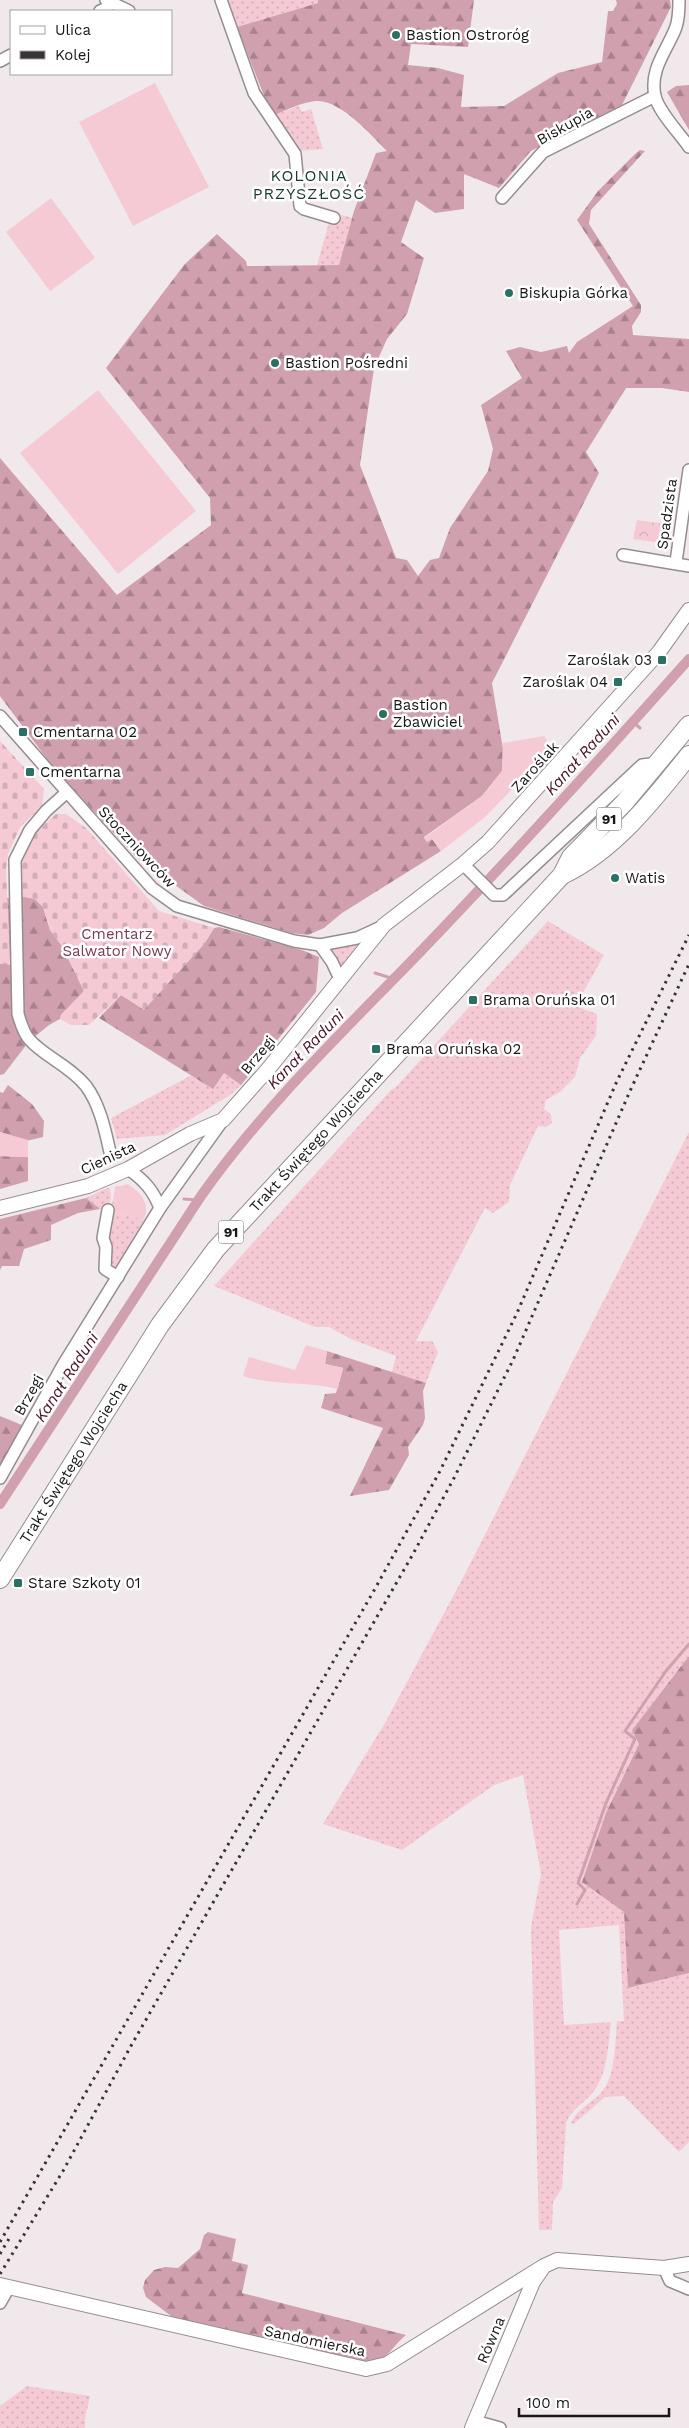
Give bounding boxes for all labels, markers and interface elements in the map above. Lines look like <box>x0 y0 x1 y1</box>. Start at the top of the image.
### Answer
legend <box>10 10 172 75</box>
text: Ulica <box>55 21 92 39</box>
place label: Bastion Ostroróg <box>406 26 529 44</box>
marker: Bastion Ostroróg <box>390 29 402 41</box>
text: Kolej <box>55 46 90 64</box>
street label: Biskupia <box>534 103 597 149</box>
district label: KOLONIA PRZYSZŁOŚĆ <box>253 166 365 203</box>
place label: Biskupia Górka <box>519 284 628 302</box>
marker: Biskupia Górka <box>503 287 515 299</box>
place label: Bastion Pośredni <box>285 354 408 372</box>
marker: Bastion Pośredni <box>269 357 281 369</box>
street label: Spadzista <box>653 477 681 551</box>
place label: Zaroślak 03 <box>567 651 652 669</box>
marker: Zaroślak 03 <box>656 654 668 666</box>
place label: Zaroślak 04 <box>522 673 608 691</box>
marker: Zaroślak 04 <box>612 676 624 688</box>
place label: Bastion Zbawiciel <box>393 696 463 731</box>
marker: Bastion Zbawiciel <box>377 708 389 720</box>
water label: Kanał Raduni <box>541 709 624 799</box>
place label: Cmentarna 02 <box>33 723 137 741</box>
marker: Cmentarna 02 <box>17 726 29 738</box>
street label: Zaroślak <box>507 737 563 796</box>
place label: Cmentarna <box>40 763 122 781</box>
marker: Cmentarna <box>24 766 36 778</box>
street label: Stoczniowców <box>94 802 180 892</box>
road number: 91 <box>596 808 622 831</box>
place label: Watis <box>625 869 665 887</box>
marker: Watis <box>609 872 621 884</box>
park label: Cmentarz Salwator Nowy <box>63 925 172 960</box>
place label: Brama Oruńska 01 <box>483 991 615 1009</box>
marker: Brama Oruńska 01 <box>467 994 479 1006</box>
water label: Kanał Raduni <box>263 1005 348 1093</box>
street label: Brzegi <box>237 1032 279 1078</box>
place label: Brama Oruńska 02 <box>386 1040 521 1058</box>
marker: Brama Oruńska 02 <box>370 1043 382 1055</box>
street label: Trakt Świętego Wojciecha <box>246 1065 387 1216</box>
street label: Cienista <box>78 1137 139 1179</box>
road number: 91 <box>218 1220 244 1244</box>
water label: Kanał Raduni <box>30 1328 103 1426</box>
street label: Brzegi <box>10 1371 48 1419</box>
street label: Trakt Świętego Wojciecha <box>16 1378 132 1547</box>
place label: Stare Szkoty 01 <box>28 1574 141 1592</box>
marker: Stare Szkoty 01 <box>12 1577 24 1589</box>
street label: Równa <box>473 2314 509 2366</box>
street label: Sandomierska <box>263 2321 368 2361</box>
scale bar <box>519 2386 669 2418</box>
text: 100 m <box>526 2394 570 2412</box>

